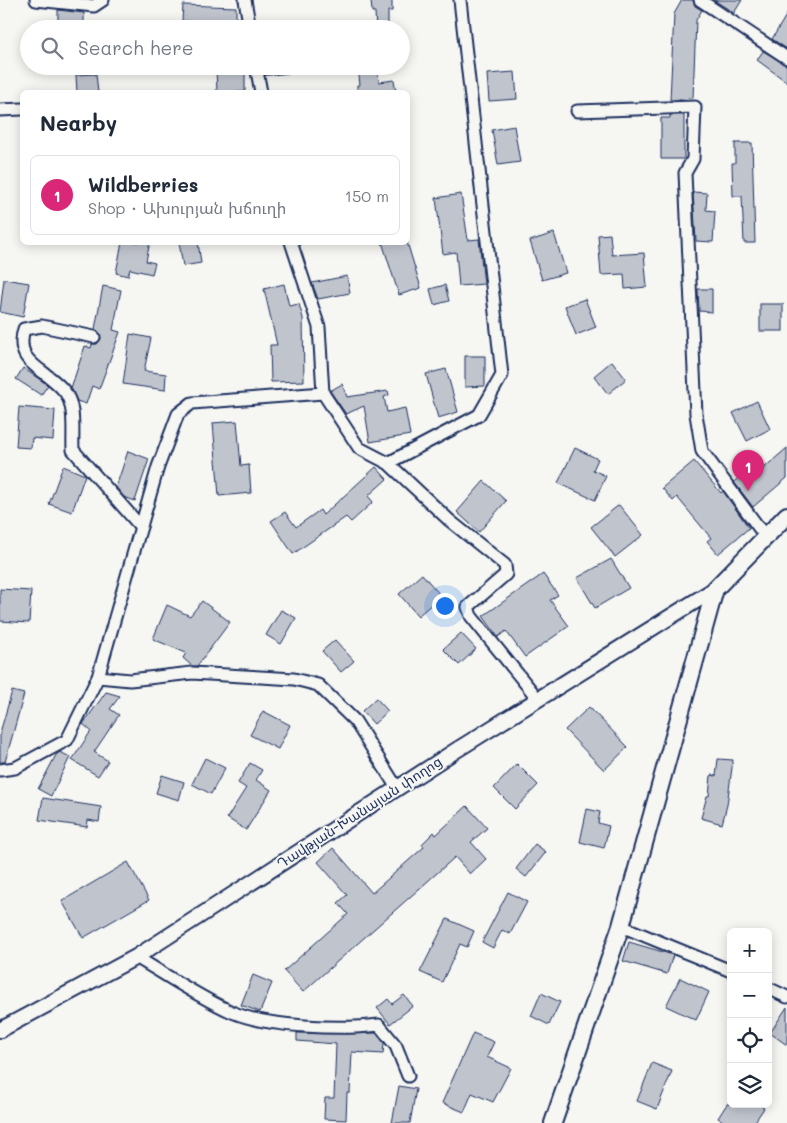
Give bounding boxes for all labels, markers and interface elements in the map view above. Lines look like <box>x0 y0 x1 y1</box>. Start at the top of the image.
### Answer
search box <box>20 20 410 75</box>
icon: search <box>38 34 66 62</box>
text: Search here <box>78 35 194 60</box>
text: Nearby <box>40 109 117 136</box>
text: Wildberries <box>88 172 198 197</box>
text: 1 <box>53 185 61 206</box>
text: 150 m <box>345 185 389 206</box>
text: Shop · Ախուրյան խճուղի <box>88 197 286 218</box>
pin: 1 <box>732 450 764 491</box>
your location <box>432 593 458 619</box>
street label: Դավթյան-Խանայան փողոց <box>273 751 445 873</box>
map controls <box>727 928 772 1108</box>
button: + <box>727 928 772 973</box>
button: − <box>727 973 772 1018</box>
button: locate <box>727 1018 772 1063</box>
button: layers <box>727 1063 772 1108</box>

